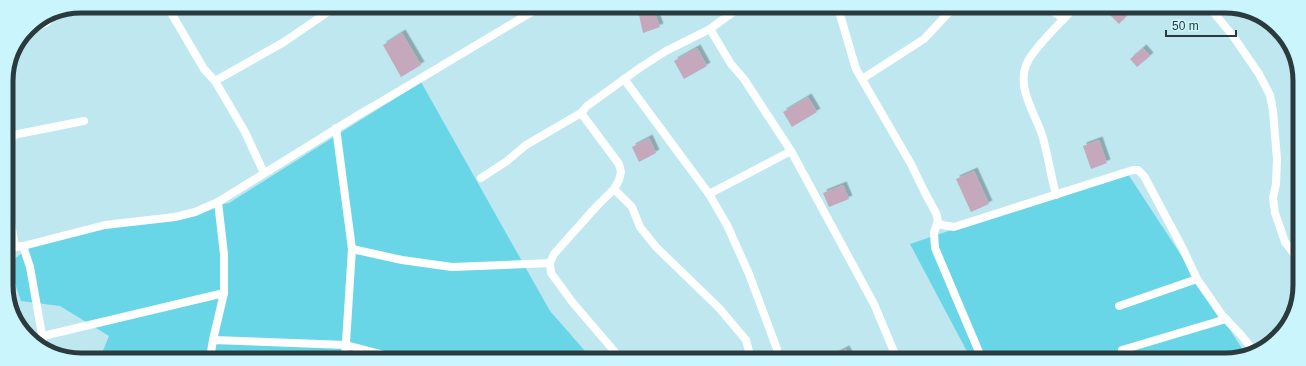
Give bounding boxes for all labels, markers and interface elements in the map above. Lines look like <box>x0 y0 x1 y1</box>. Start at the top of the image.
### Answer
scale bar <box>1166 12 1236 38</box>
text: 50 m <box>1172 19 1199 33</box>

